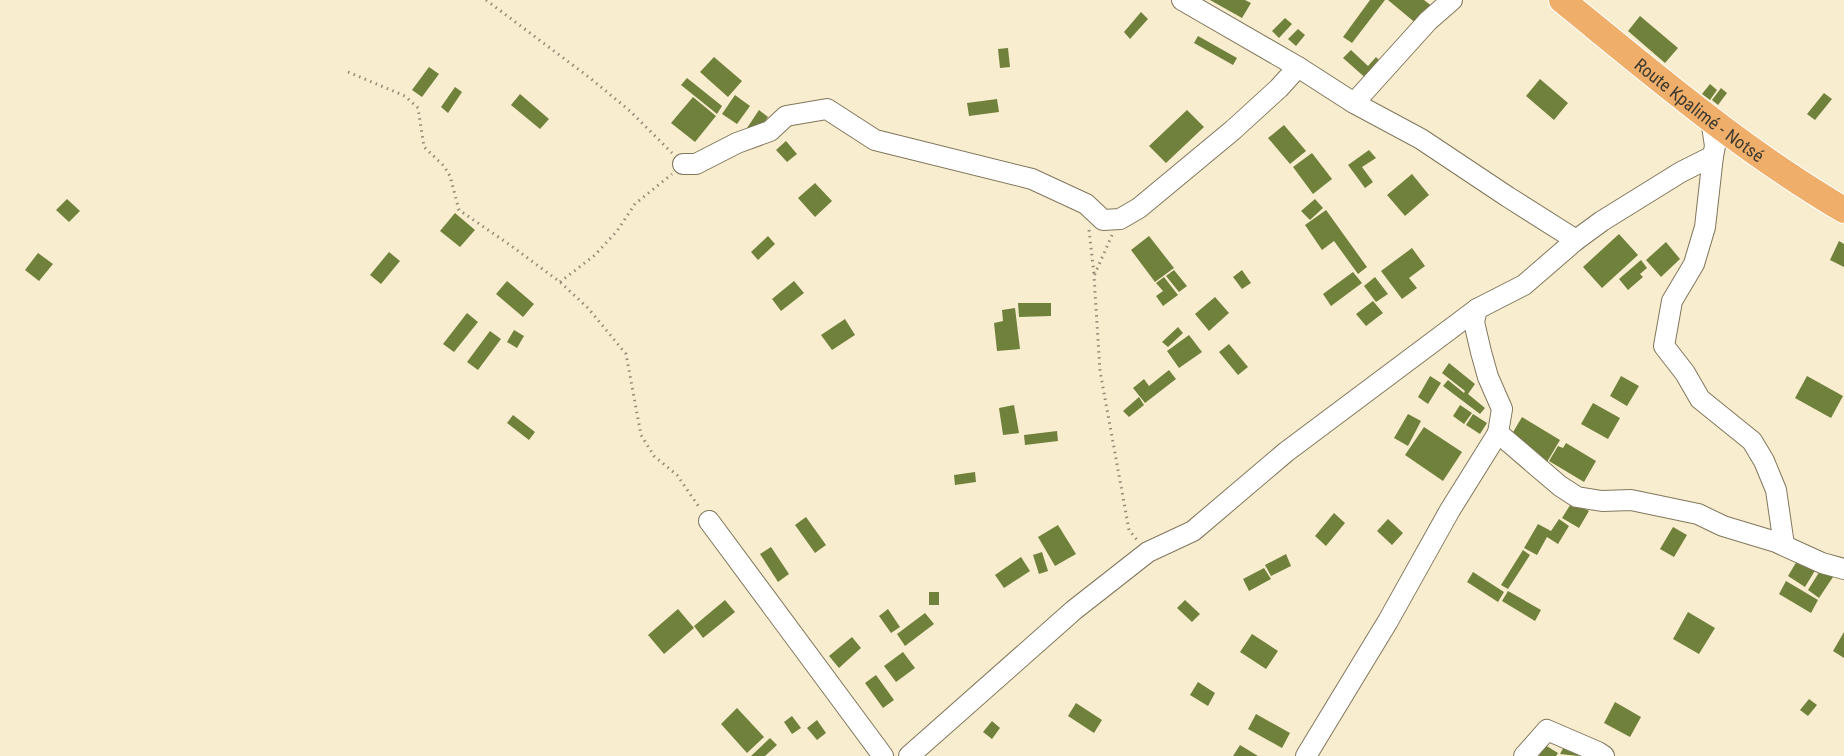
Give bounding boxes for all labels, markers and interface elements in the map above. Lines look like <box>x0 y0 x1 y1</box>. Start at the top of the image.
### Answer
street label: Route Kpalimé - Notsé <box>1631 53 1768 166</box>

